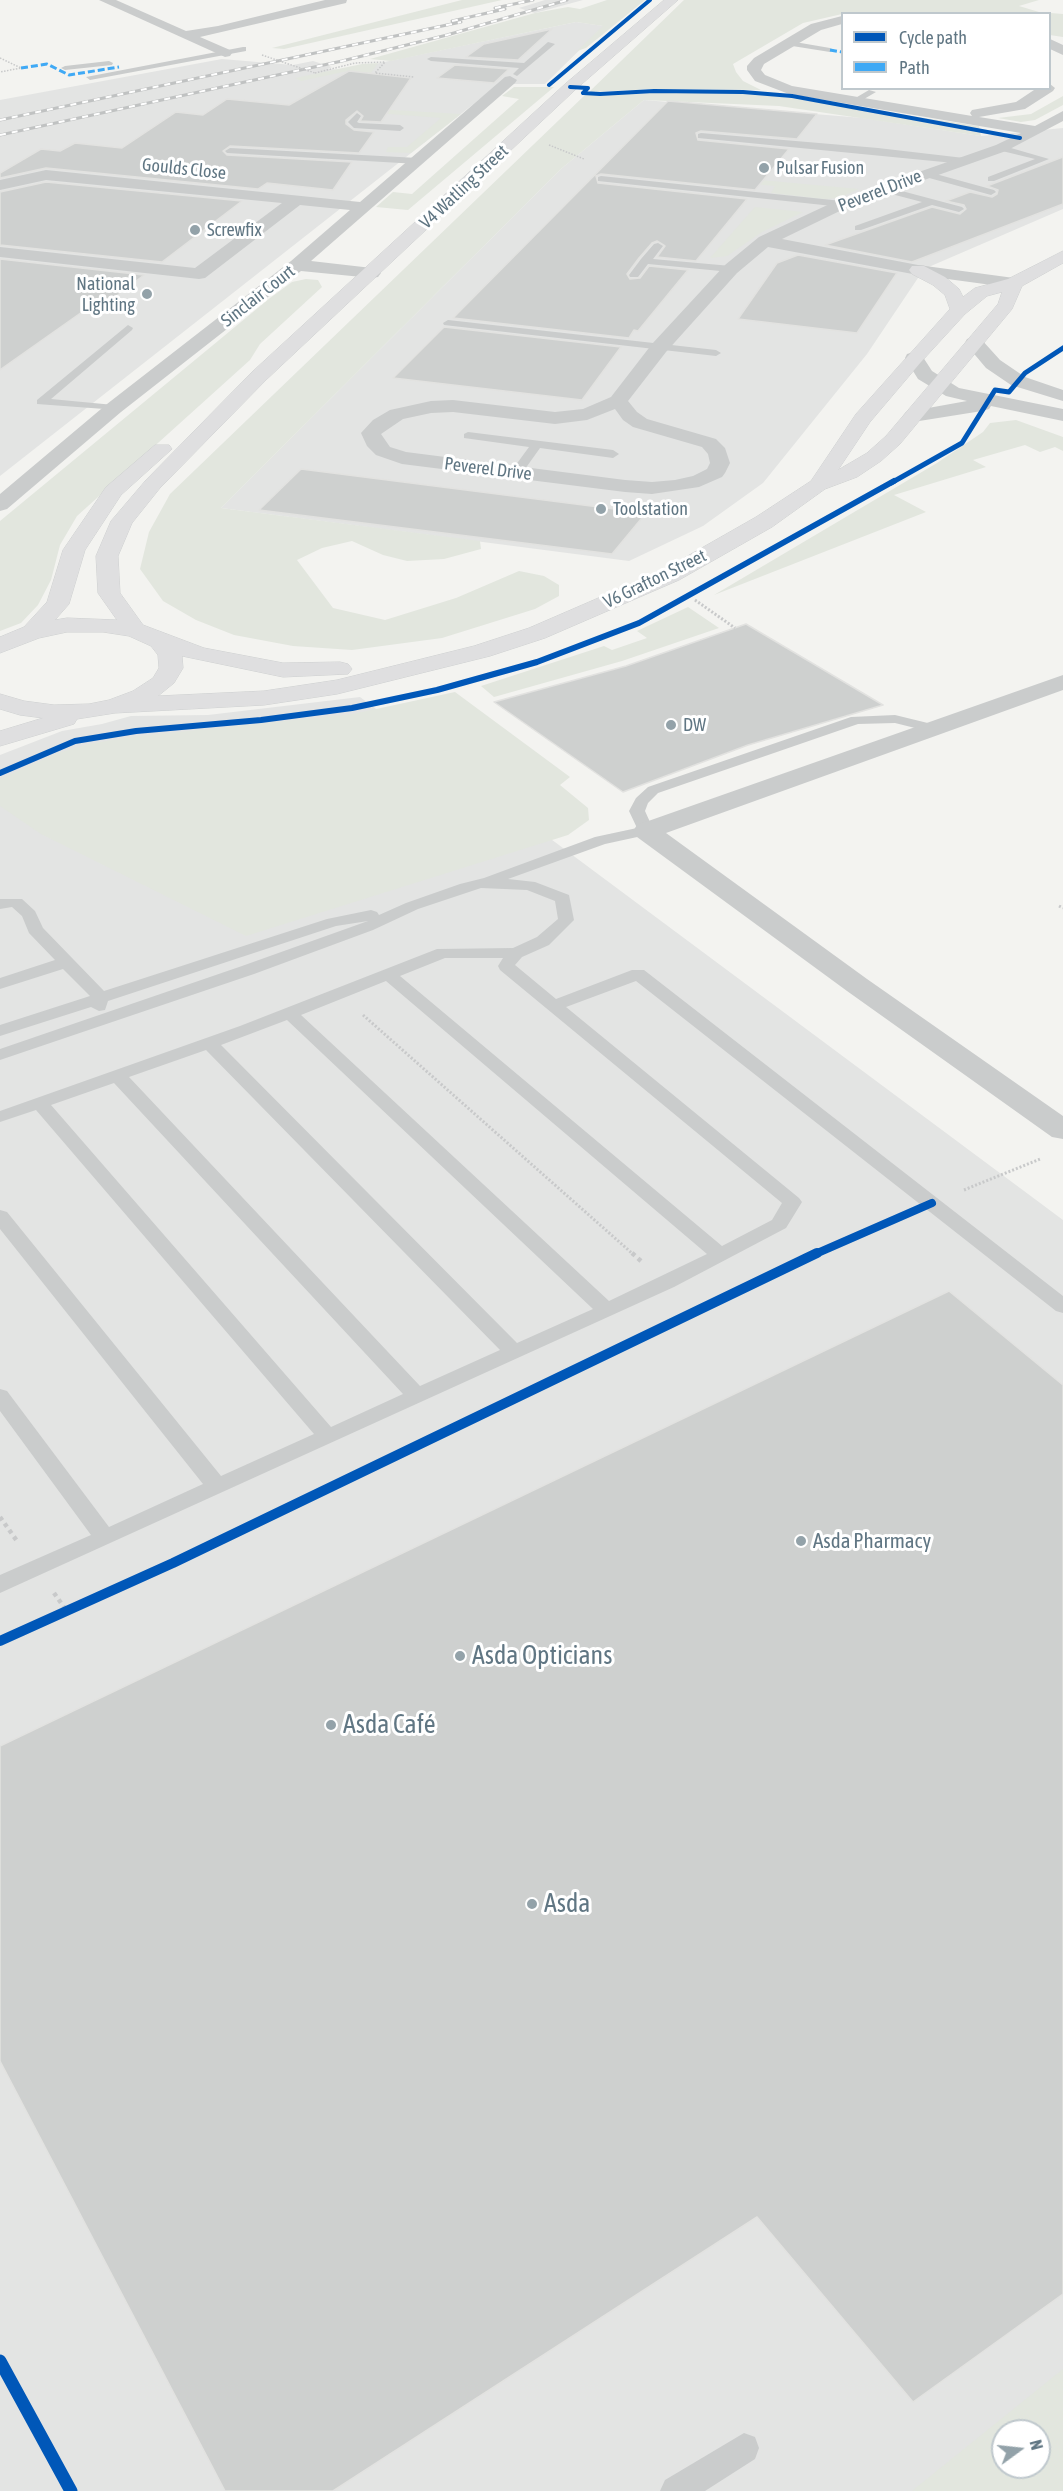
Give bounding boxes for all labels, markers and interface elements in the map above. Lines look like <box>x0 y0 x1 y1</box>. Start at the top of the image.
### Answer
legend <box>841 12 1051 90</box>
text: Cycle path <box>899 27 967 48</box>
text: Path <box>899 57 930 78</box>
street label: V4 Watling Street <box>415 141 513 233</box>
street label: Goulds Close <box>141 154 227 184</box>
place label: Pulsar Fusion <box>776 157 864 179</box>
marker: Pulsar Fusion <box>757 161 771 175</box>
street label: Peverel Drive <box>835 165 925 217</box>
place label: Screwfix <box>207 219 262 241</box>
marker: Screwfix <box>188 223 202 237</box>
street label: Sinclair Court <box>217 260 299 332</box>
place label: National Lighting <box>76 273 135 316</box>
marker: National Lighting <box>140 287 154 301</box>
street label: Peverel Drive <box>443 453 533 485</box>
place label: Toolstation <box>613 498 688 520</box>
marker: Toolstation <box>594 502 608 516</box>
street label: V6 Grafton Street <box>600 545 710 613</box>
place label: DW <box>683 714 706 736</box>
marker: DW <box>664 718 678 732</box>
place label: Asda Pharmacy <box>813 1528 931 1554</box>
marker: Asda Pharmacy <box>794 1534 808 1548</box>
place label: Asda Opticians <box>472 1640 612 1672</box>
marker: Asda Opticians <box>453 1649 467 1663</box>
place label: Asda Café <box>343 1709 436 1741</box>
marker: Asda Café <box>324 1718 338 1732</box>
place label: Asda <box>544 1888 590 1920</box>
marker: Asda <box>525 1897 539 1911</box>
north arrow <box>991 2419 1051 2479</box>
text: N <box>1027 2438 1046 2452</box>

